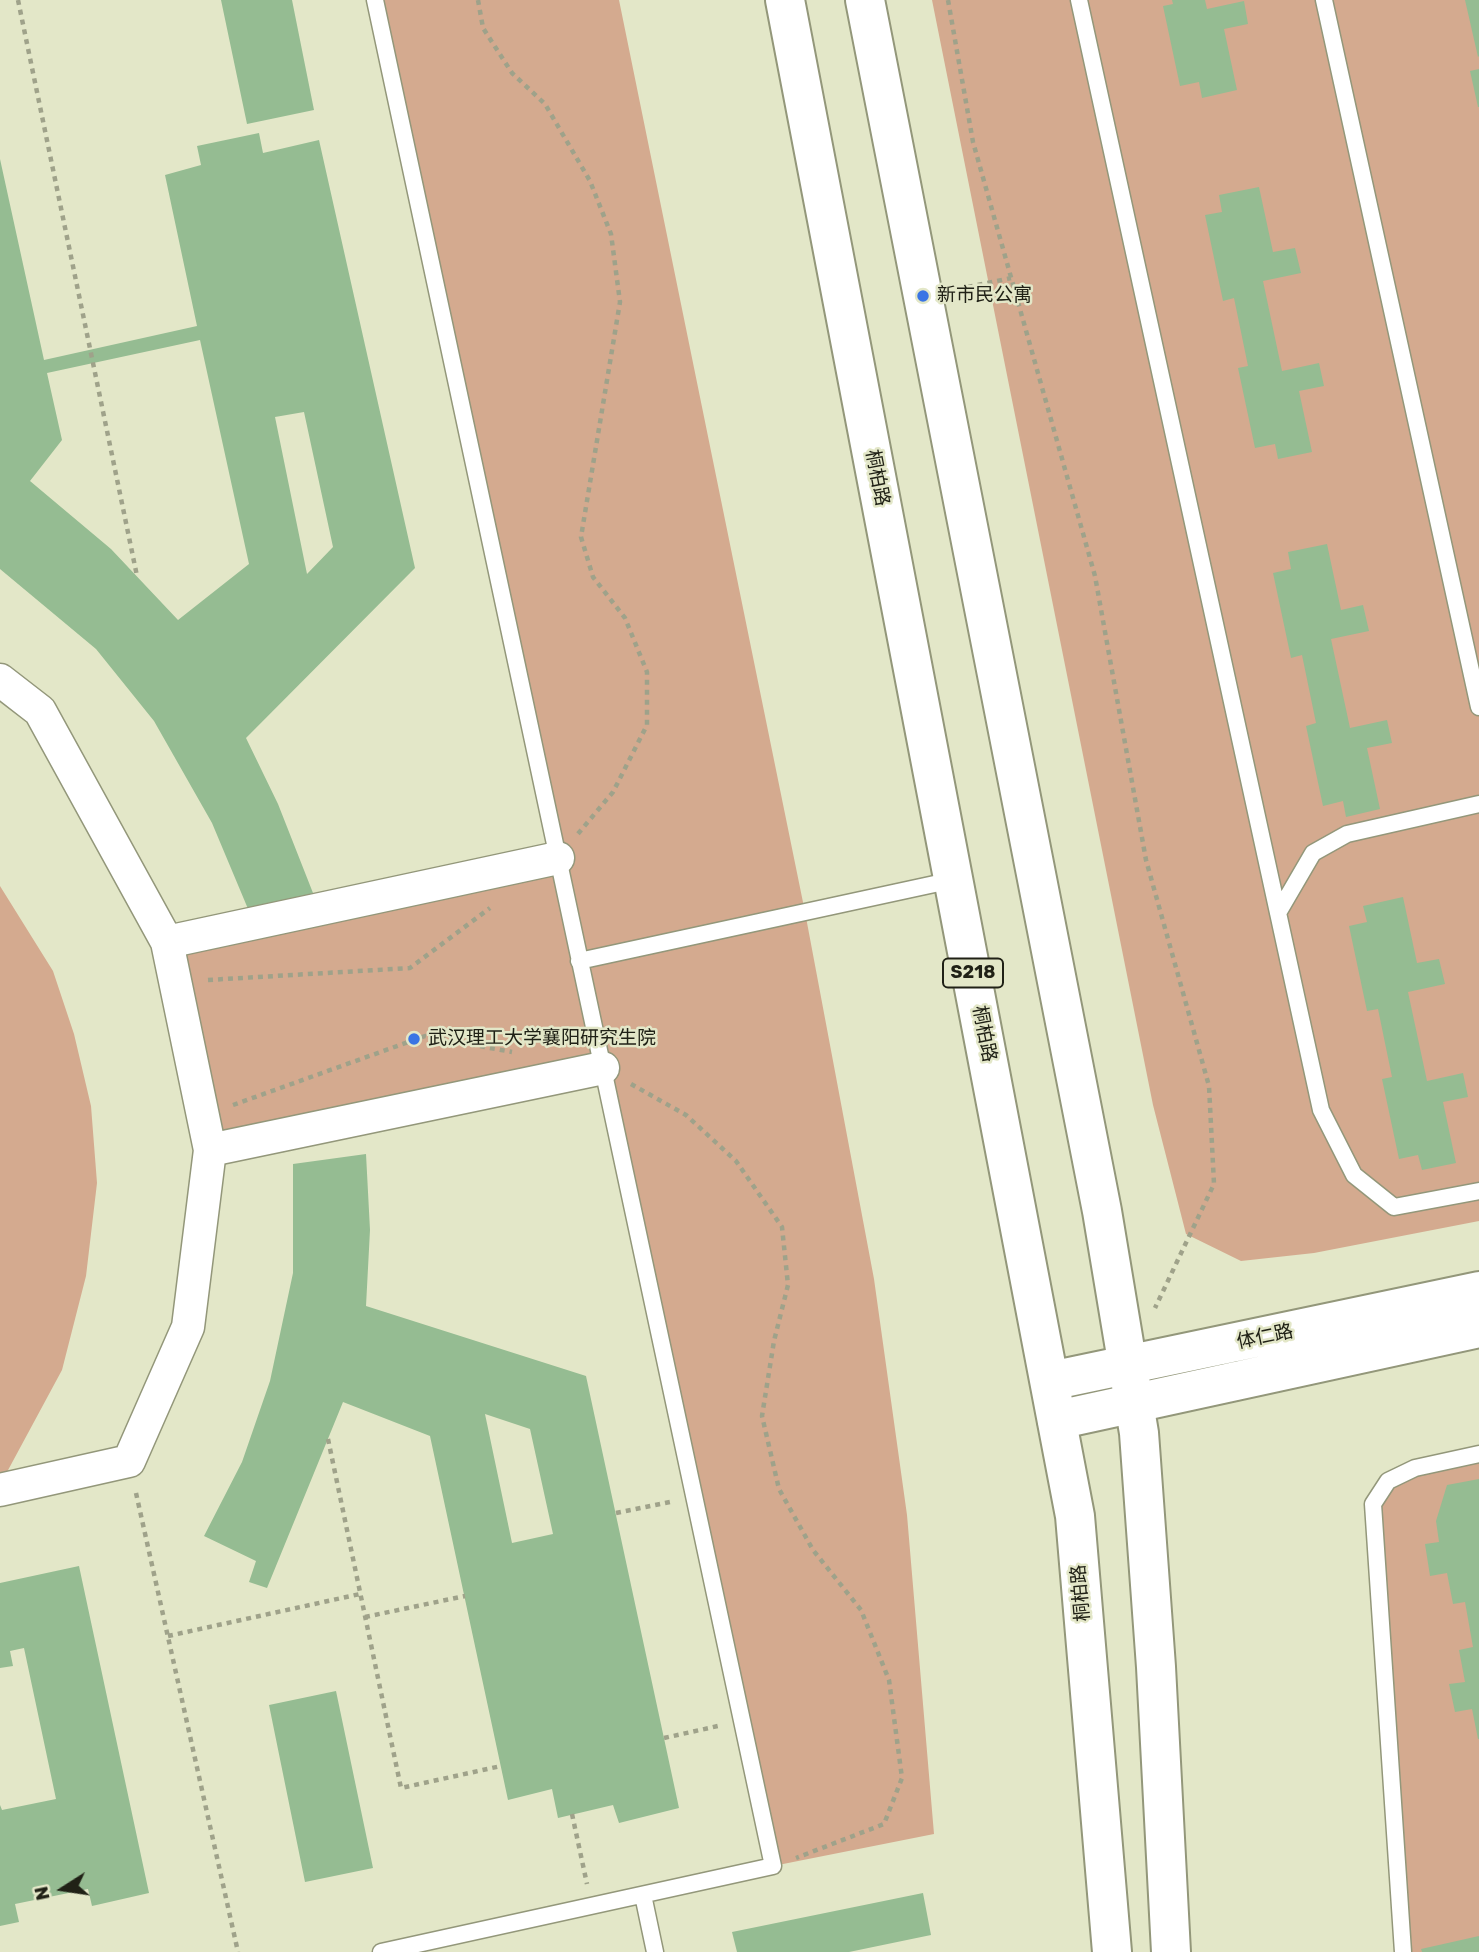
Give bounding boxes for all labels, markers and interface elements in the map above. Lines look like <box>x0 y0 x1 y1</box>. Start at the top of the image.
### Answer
place label: 新市民公寓 <box>937 285 1032 307</box>
marker: 新市民公寓 <box>915 288 931 304</box>
street label: 桐柏路 <box>860 448 894 508</box>
road number: S218 <box>943 958 1003 988</box>
street label: 桐柏路 <box>967 1004 1001 1064</box>
place label: 武汉理工大学襄阳研究生院 <box>428 1028 656 1050</box>
marker: 武汉理工大学襄阳研究生院 <box>406 1031 422 1047</box>
street label: 体仁路 <box>1235 1320 1295 1354</box>
street label: 桐柏路 <box>1067 1564 1095 1622</box>
north arrow <box>28 1854 98 1924</box>
text: N <box>29 1884 55 1903</box>

